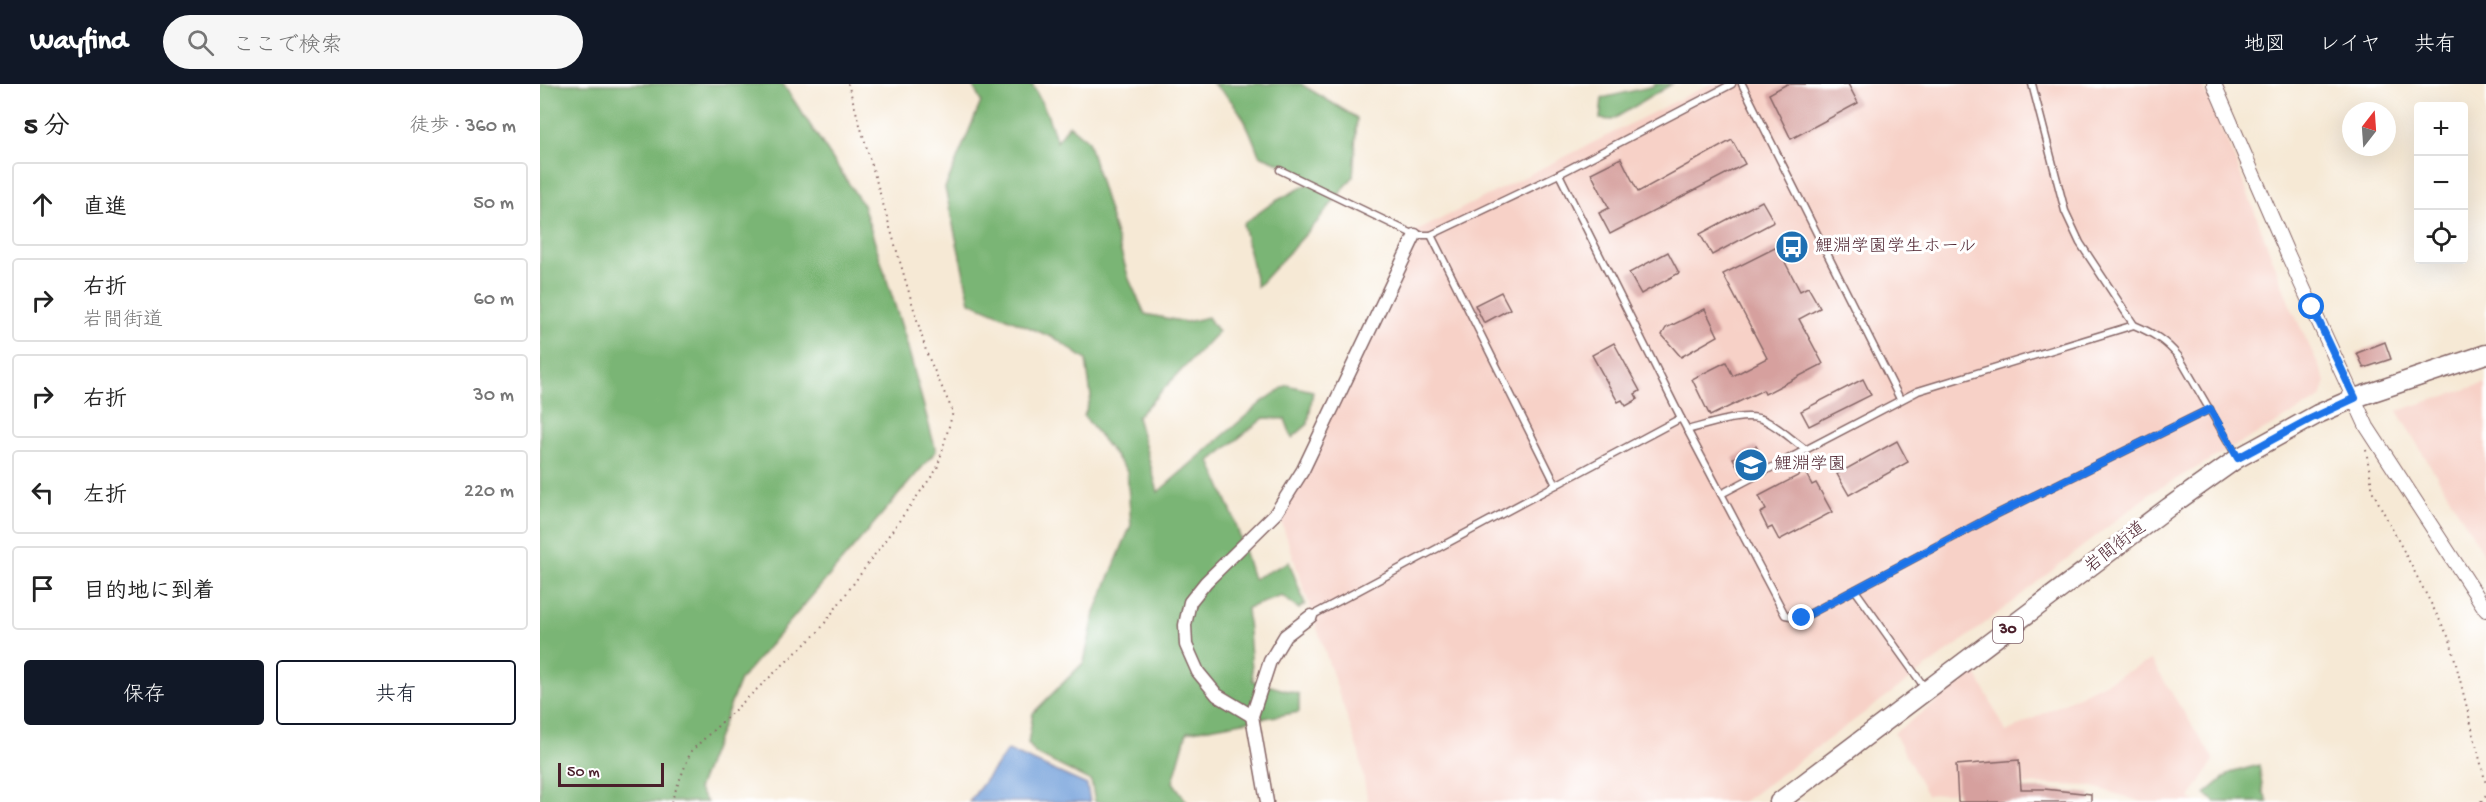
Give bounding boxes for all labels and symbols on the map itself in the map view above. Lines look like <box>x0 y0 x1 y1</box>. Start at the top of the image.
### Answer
north arrow <box>2342 102 2396 156</box>
bus stop icon: 鯉淵学園学生ホール <box>1774 229 1810 265</box>
place label: 鯉淵学園学生ホール <box>1815 236 1976 258</box>
route start <box>2298 293 2324 319</box>
school or university icon: 鯉淵学園 <box>1733 447 1769 483</box>
place label: 鯉淵学園 <box>1774 454 1846 476</box>
street label: 岩間街道 <box>2081 517 2151 578</box>
route end <box>1788 604 1814 630</box>
road number: 30 <box>1993 617 2023 643</box>
scale bar <box>558 760 664 788</box>

